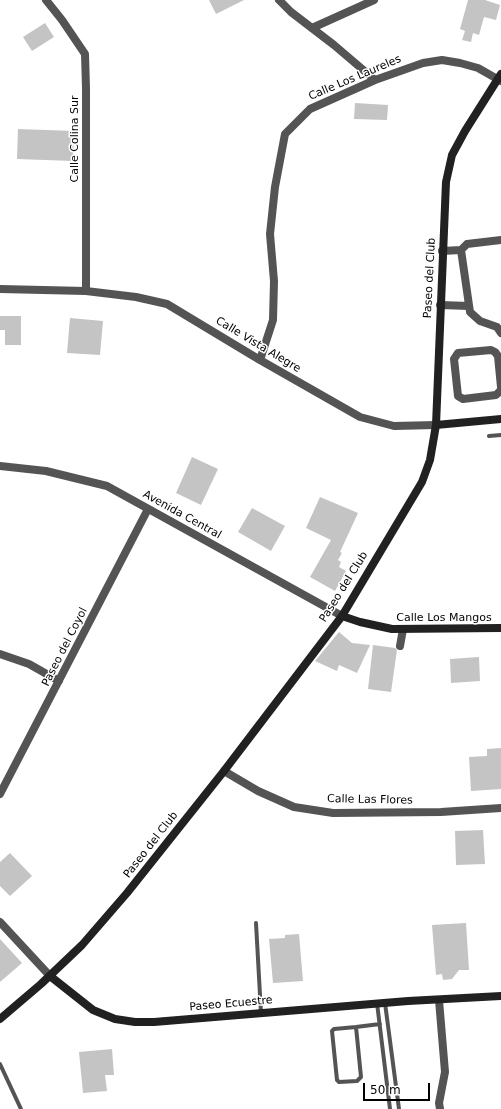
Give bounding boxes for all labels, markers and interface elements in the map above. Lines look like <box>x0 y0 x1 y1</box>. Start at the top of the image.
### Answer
street label: Calle Los Laureles <box>307 53 403 103</box>
street label: Calle Colina Sur <box>68 95 82 183</box>
street label: Paseo del Club <box>421 237 439 319</box>
street label: Calle Vista Alegre <box>213 314 303 376</box>
street label: Avenida Central <box>141 488 223 542</box>
street label: Paseo del Club <box>317 549 371 625</box>
street label: Paseo del Coyol <box>39 605 91 689</box>
street label: Calle Los Mangos <box>396 611 492 625</box>
street label: Calle Las Flores <box>327 793 413 807</box>
street label: Paseo del Club <box>121 809 181 881</box>
street label: Paseo Ecuestre <box>189 994 273 1014</box>
scale bar <box>365 1075 432 1101</box>
text: 50 m <box>370 1083 401 1097</box>

